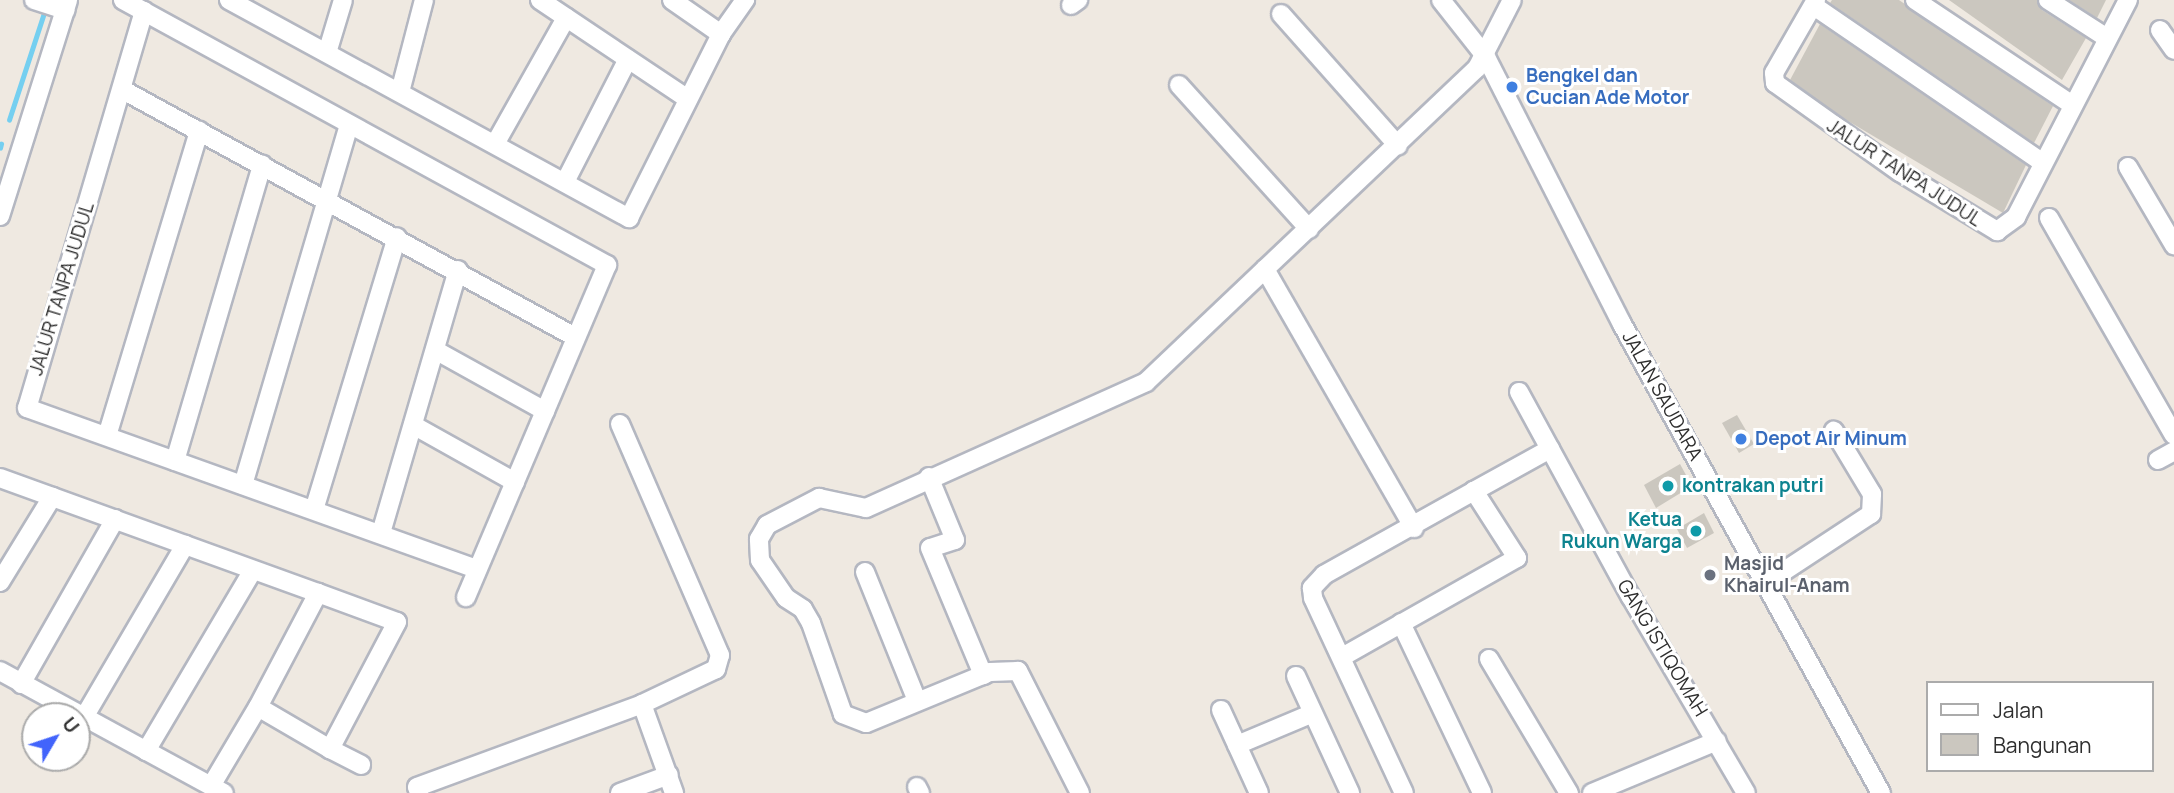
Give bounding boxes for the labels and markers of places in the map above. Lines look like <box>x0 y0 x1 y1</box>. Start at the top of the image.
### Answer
place label: Bengkel dan Cucian Ade Motor <box>1526 65 1689 109</box>
marker: Bengkel dan Cucian Ade Motor <box>1504 79 1520 95</box>
place label: Depot Air Minum <box>1755 428 1907 450</box>
marker: Depot Air Minum <box>1733 431 1749 447</box>
place label: kontrakan putri <box>1682 475 1824 497</box>
marker: kontrakan putri <box>1660 478 1676 494</box>
place label: Ketua Rukun Warga <box>1561 509 1682 553</box>
marker: Ketua Rukun Warga <box>1688 523 1704 539</box>
place label: Masjid Khairul-Anam <box>1724 553 1849 597</box>
marker: Masjid Khairul-Anam <box>1702 567 1718 583</box>

